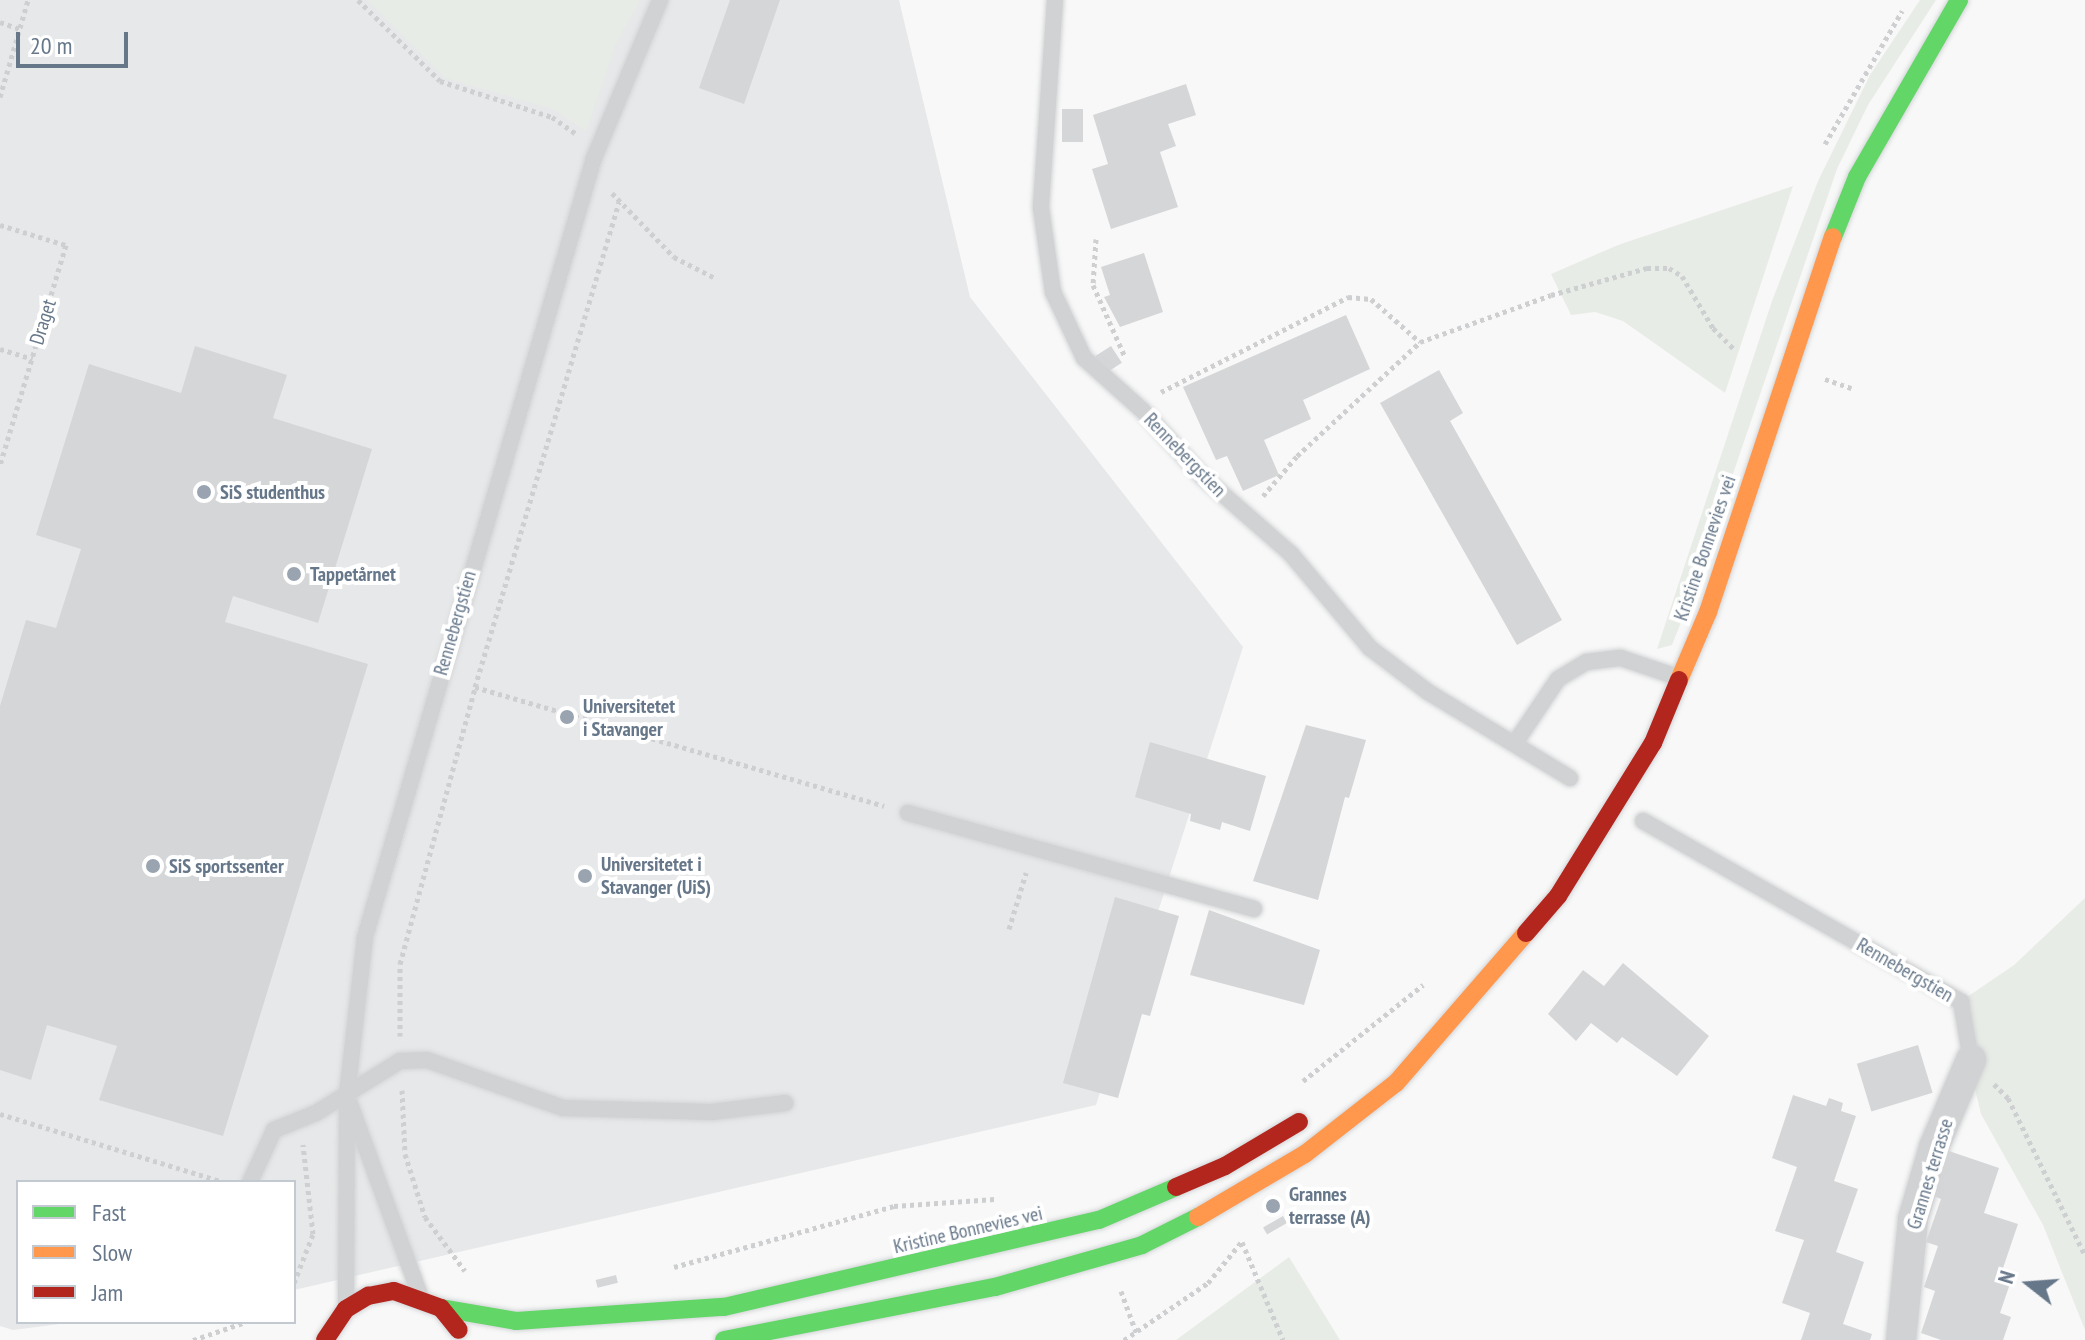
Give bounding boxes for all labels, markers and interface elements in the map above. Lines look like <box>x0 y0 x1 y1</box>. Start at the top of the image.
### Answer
scale bar <box>20 16 132 66</box>
text: 20 m <box>30 30 72 61</box>
street label: Draget <box>25 296 61 348</box>
street label: Rennebergstien <box>1139 408 1231 502</box>
street label: Kristine Bonnevies vei <box>1669 472 1741 624</box>
place label: SiS studenthus <box>220 480 325 504</box>
marker: SiS studenthus <box>195 483 213 501</box>
place label: Tappetårnet <box>310 562 396 586</box>
marker: Tappetårnet <box>285 565 303 583</box>
street label: Rennebergstien <box>429 568 481 678</box>
place label: Universitetet i Stavanger <box>583 694 675 741</box>
marker: Universitetet i Stavanger <box>558 708 576 726</box>
place label: Universitetet i Stavanger (UiS) <box>601 852 711 899</box>
place label: SiS sportssenter <box>169 854 284 878</box>
marker: SiS sportssenter <box>144 857 162 875</box>
marker: Universitetet i Stavanger (UiS) <box>576 867 594 885</box>
street label: Rennebergstien <box>1852 933 1958 1007</box>
street label: Grannes terrasse <box>1902 1116 1958 1232</box>
legend <box>16 1180 296 1324</box>
place label: Grannes terrasse (A) <box>1289 1182 1371 1229</box>
text: Fast <box>92 1197 126 1228</box>
marker: Grannes terrasse (A) <box>1264 1197 1282 1215</box>
street label: Kristine Bonnevies vei <box>891 1201 1045 1259</box>
text: Slow <box>92 1237 132 1268</box>
north arrow <box>1989 1244 2069 1324</box>
text: N <box>1991 1267 2021 1287</box>
text: Jam <box>92 1277 123 1308</box>

